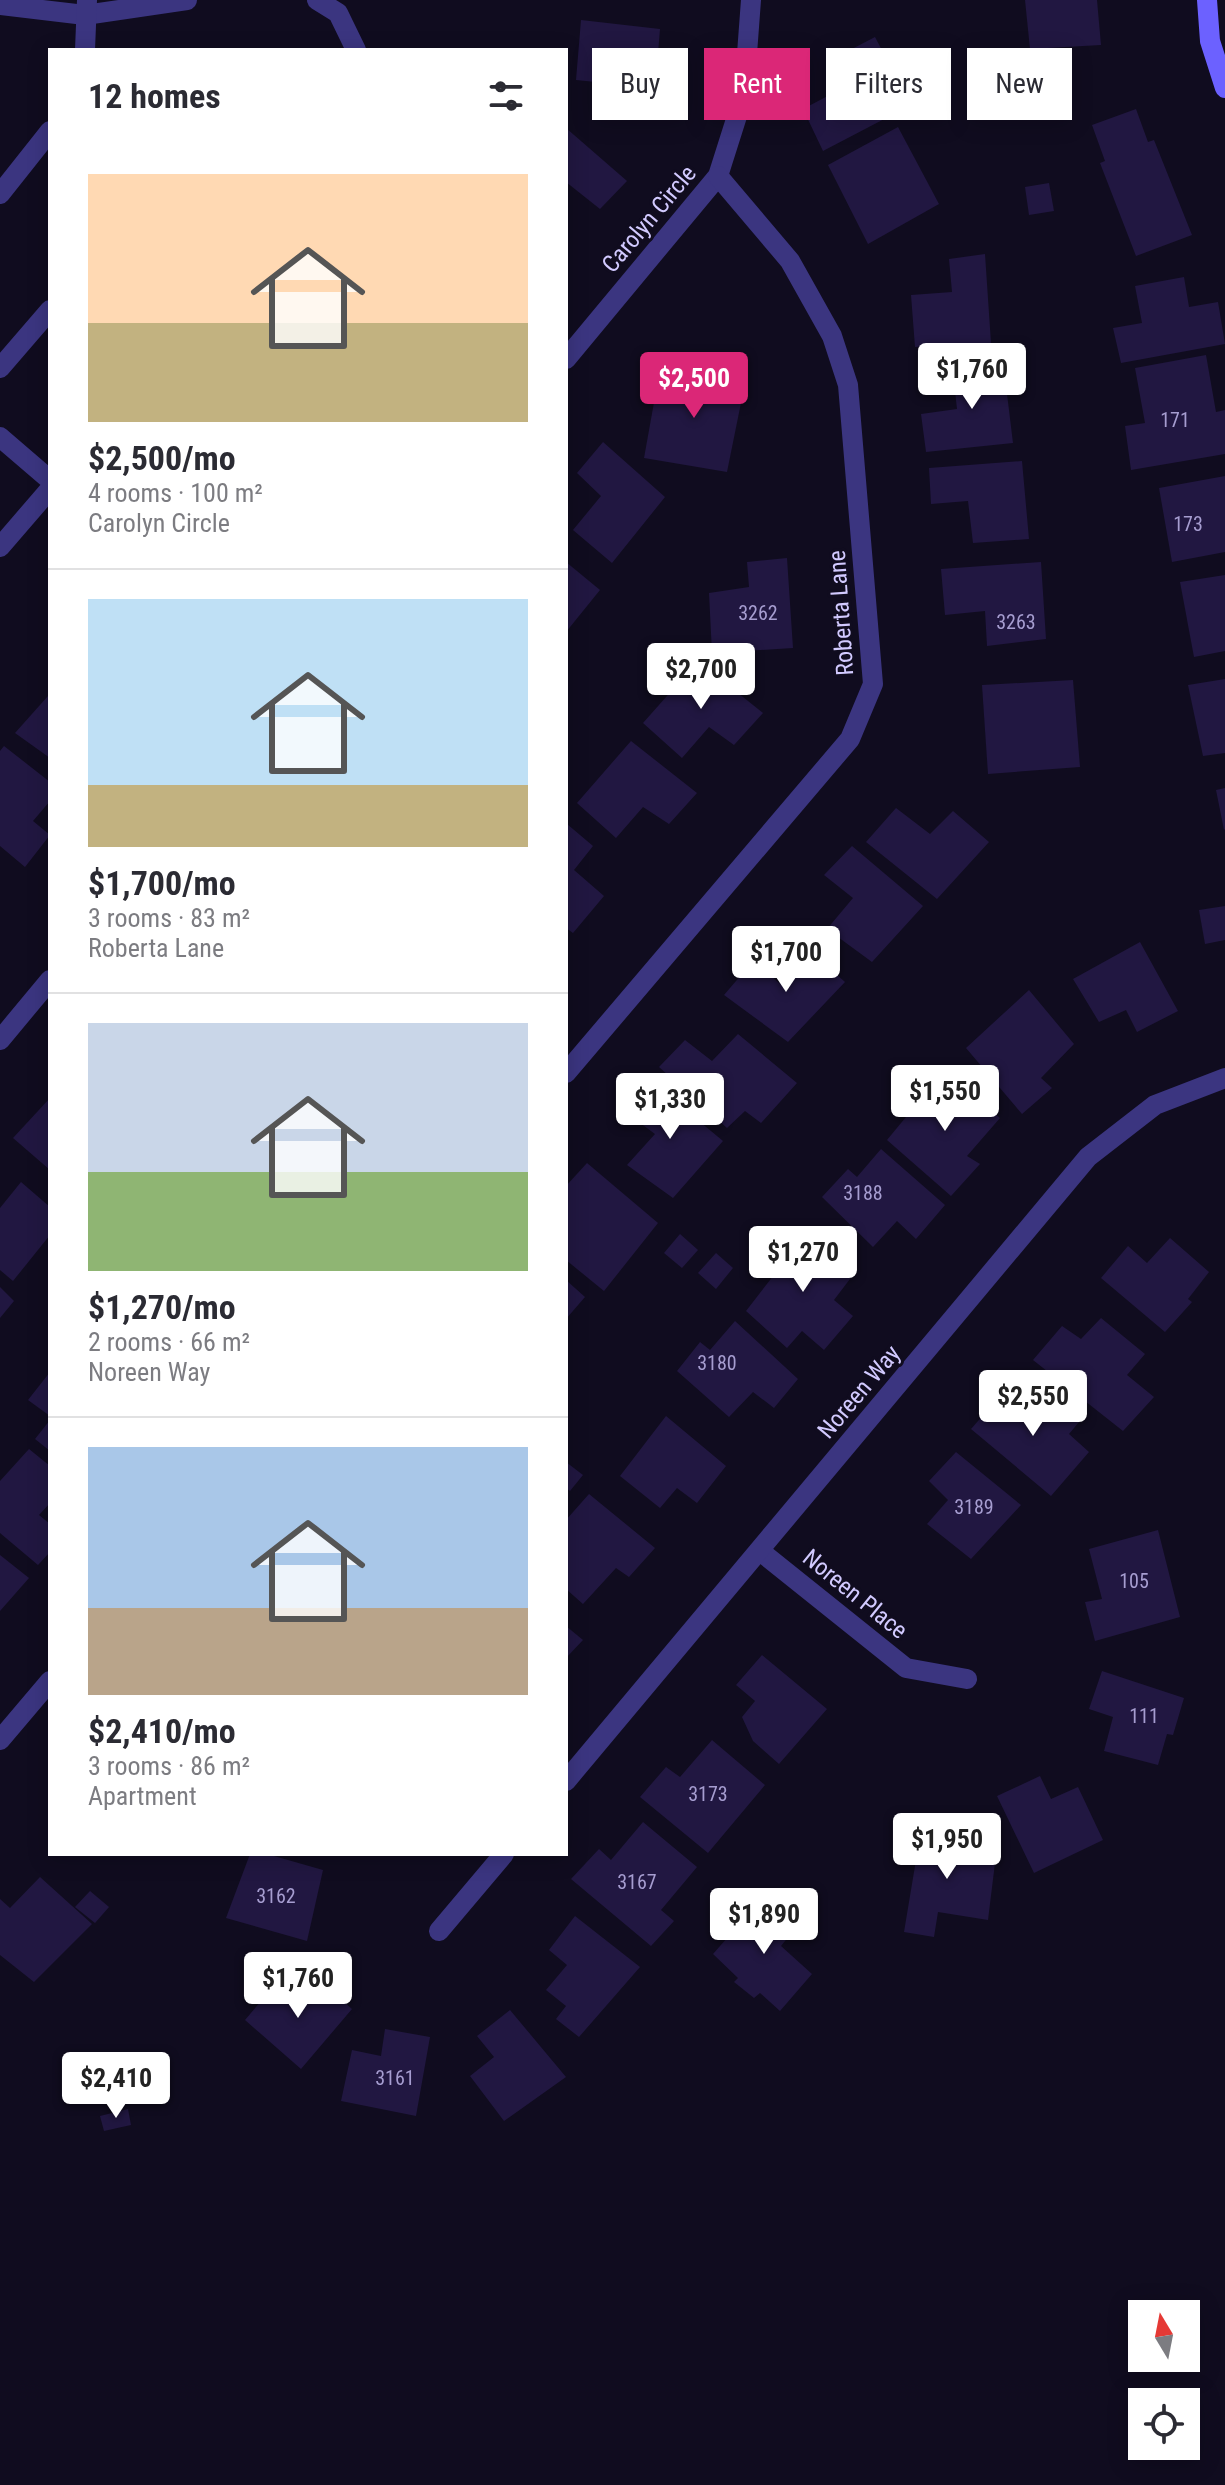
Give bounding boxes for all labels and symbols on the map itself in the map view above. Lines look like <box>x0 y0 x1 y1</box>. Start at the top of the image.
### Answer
street label: Carolyn Circle <box>596 160 702 278</box>
pin: $1,760 <box>907 343 1037 411</box>
pin: $2,500 <box>629 352 759 420</box>
house number: 171 <box>1160 408 1190 432</box>
house number: 173 <box>1173 512 1203 536</box>
street label: Roberta Lane <box>823 549 859 677</box>
house number: 3262 <box>738 601 778 625</box>
house number: 3263 <box>996 610 1036 634</box>
pin: $2,700 <box>636 643 766 711</box>
pin: $1,700 <box>721 926 851 994</box>
pin: $1,550 <box>880 1065 1010 1133</box>
pin: $1,330 <box>605 1073 735 1141</box>
house number: 3188 <box>843 1181 883 1205</box>
pin: $1,270 <box>738 1226 868 1294</box>
street label: Noreen Way <box>812 1340 906 1444</box>
house number: 3180 <box>697 1351 737 1375</box>
pin: $2,550 <box>968 1370 1098 1438</box>
house number: 3189 <box>954 1495 994 1519</box>
street label: Noreen Place <box>797 1543 913 1645</box>
house number: 105 <box>1119 1569 1149 1593</box>
house number: 111 <box>1129 1704 1159 1728</box>
house number: 3173 <box>688 1782 728 1806</box>
pin: $1,950 <box>882 1813 1012 1881</box>
house number: 3167 <box>617 1870 657 1894</box>
house number: 3162 <box>256 1884 296 1908</box>
pin: $1,890 <box>699 1888 829 1956</box>
pin: $1,760 <box>233 1952 363 2020</box>
pin: $2,410 <box>51 2052 181 2120</box>
house number: 3161 <box>375 2066 415 2090</box>
north arrow <box>1128 2300 1200 2372</box>

